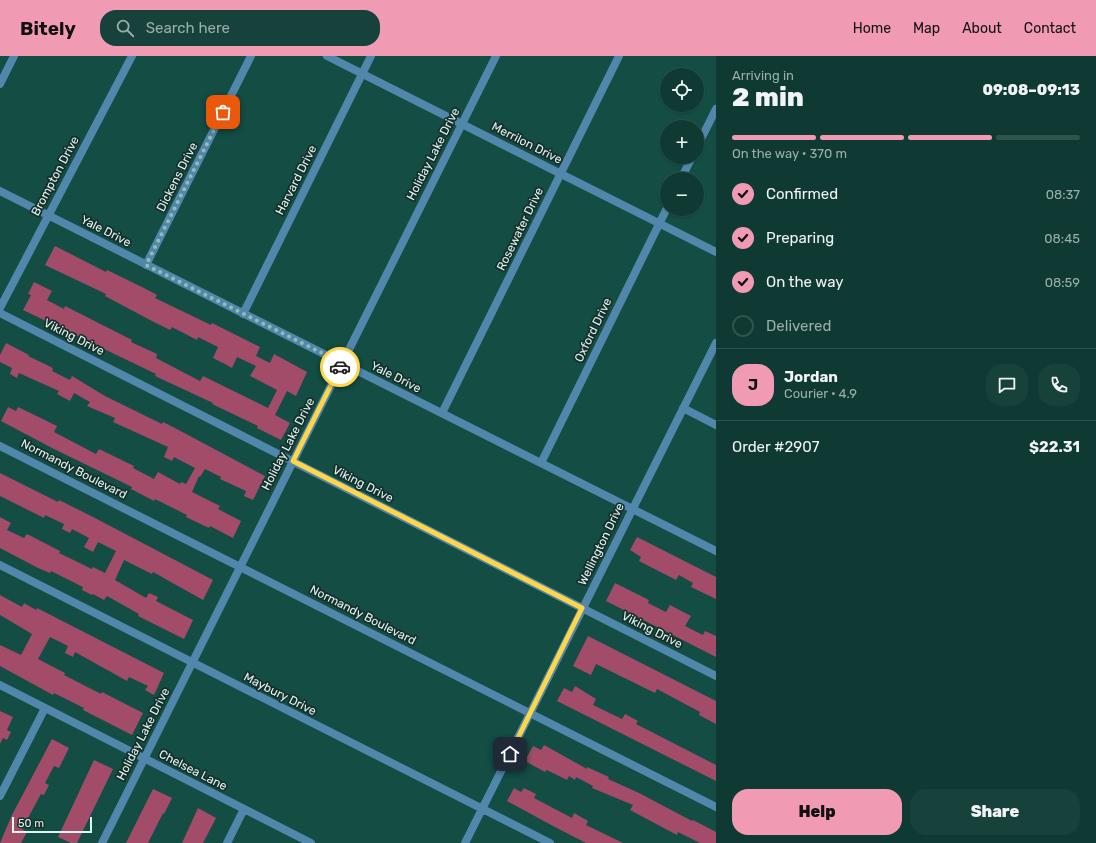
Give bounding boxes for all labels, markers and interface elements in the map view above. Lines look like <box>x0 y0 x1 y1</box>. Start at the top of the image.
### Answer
search box <box>100 10 380 46</box>
text: Bitely <box>20 17 76 40</box>
icon: search <box>114 17 136 39</box>
text: Search here <box>146 19 230 37</box>
text: Home <box>853 20 891 37</box>
text: Map <box>913 20 940 37</box>
text: About <box>962 20 1002 37</box>
text: Contact <box>1024 20 1076 37</box>
map controls <box>660 68 704 216</box>
button: locate <box>660 68 704 112</box>
text: Arriving in <box>732 68 794 83</box>
text: 09:08–09:13 <box>982 81 1080 99</box>
text: 2 min <box>732 82 804 113</box>
pin <box>206 95 240 129</box>
icon: bag <box>212 101 234 123</box>
street label: Holiday Lake Drive <box>404 105 463 203</box>
street label: Merrilon Drive <box>489 119 565 167</box>
button: + <box>660 120 704 164</box>
street label: Brompton Drive <box>28 134 82 218</box>
street label: Dickens Drive <box>154 140 201 214</box>
street label: Harvard Drive <box>272 143 320 217</box>
text: On the way · 370 m <box>732 146 847 161</box>
button: − <box>660 172 704 216</box>
icon: check <box>732 183 754 205</box>
street label: Rosewater Drive <box>494 185 546 273</box>
text: Confirmed <box>766 185 838 203</box>
text: 08:37 <box>1046 187 1080 202</box>
street label: Yale Drive <box>78 212 134 250</box>
icon: check <box>732 227 754 249</box>
text: Preparing <box>766 229 834 247</box>
text: 08:45 <box>1044 231 1080 246</box>
icon: check <box>732 271 754 293</box>
text: On the way <box>766 273 844 291</box>
text: 08:59 <box>1045 275 1080 290</box>
street label: Oxford Drive <box>572 296 615 364</box>
street label: Viking Drive <box>41 316 107 358</box>
text: Delivered <box>766 317 831 335</box>
courier <box>320 347 360 387</box>
icon: car <box>329 356 351 378</box>
street label: Yale Drive <box>368 358 424 396</box>
button: chat <box>986 364 1028 406</box>
button: phone <box>1038 364 1080 406</box>
text: Jordan <box>784 368 838 386</box>
text: J <box>748 376 758 394</box>
text: Courier · 4.9 <box>784 386 857 401</box>
street label: Holiday Lake Drive <box>259 395 318 493</box>
street label: Normandy Boulevard <box>19 436 129 502</box>
text: Order #2907 <box>732 438 819 456</box>
text: $22.31 <box>1029 438 1080 456</box>
street label: Viking Drive <box>330 463 396 505</box>
street label: Wellington Drive <box>575 500 627 587</box>
street label: Normandy Boulevard <box>308 582 418 648</box>
street label: Viking Drive <box>619 609 685 651</box>
street label: Maybury Drive <box>241 670 319 718</box>
street label: Holiday Lake Drive <box>114 685 173 783</box>
pin <box>493 737 527 771</box>
icon: home <box>499 743 521 765</box>
street label: Chelsea Lane <box>157 747 230 793</box>
button: Help <box>732 789 902 835</box>
button: Share <box>910 789 1080 835</box>
scale bar <box>12 815 92 834</box>
text: 50 m <box>18 817 44 830</box>

